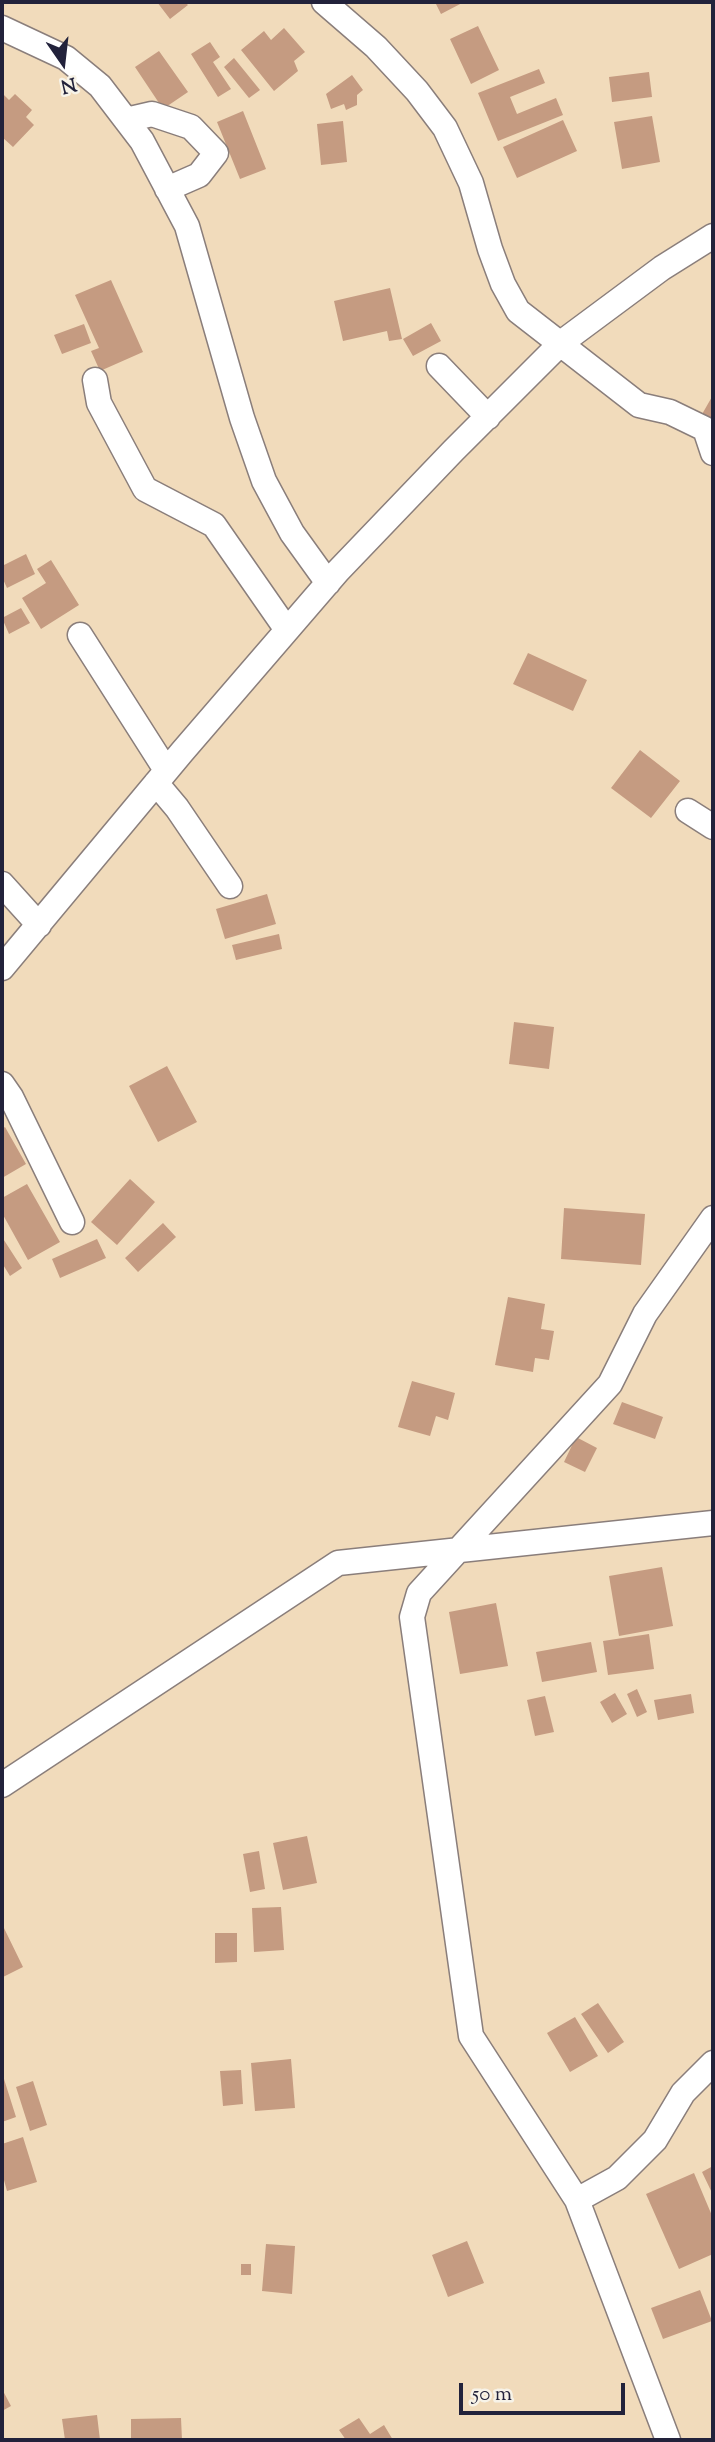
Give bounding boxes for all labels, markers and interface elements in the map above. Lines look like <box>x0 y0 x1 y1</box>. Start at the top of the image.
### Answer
north arrow <box>28 28 98 98</box>
text: N <box>58 69 79 99</box>
scale bar <box>463 2368 629 2412</box>
text: 50 m <box>472 2380 512 2410</box>

